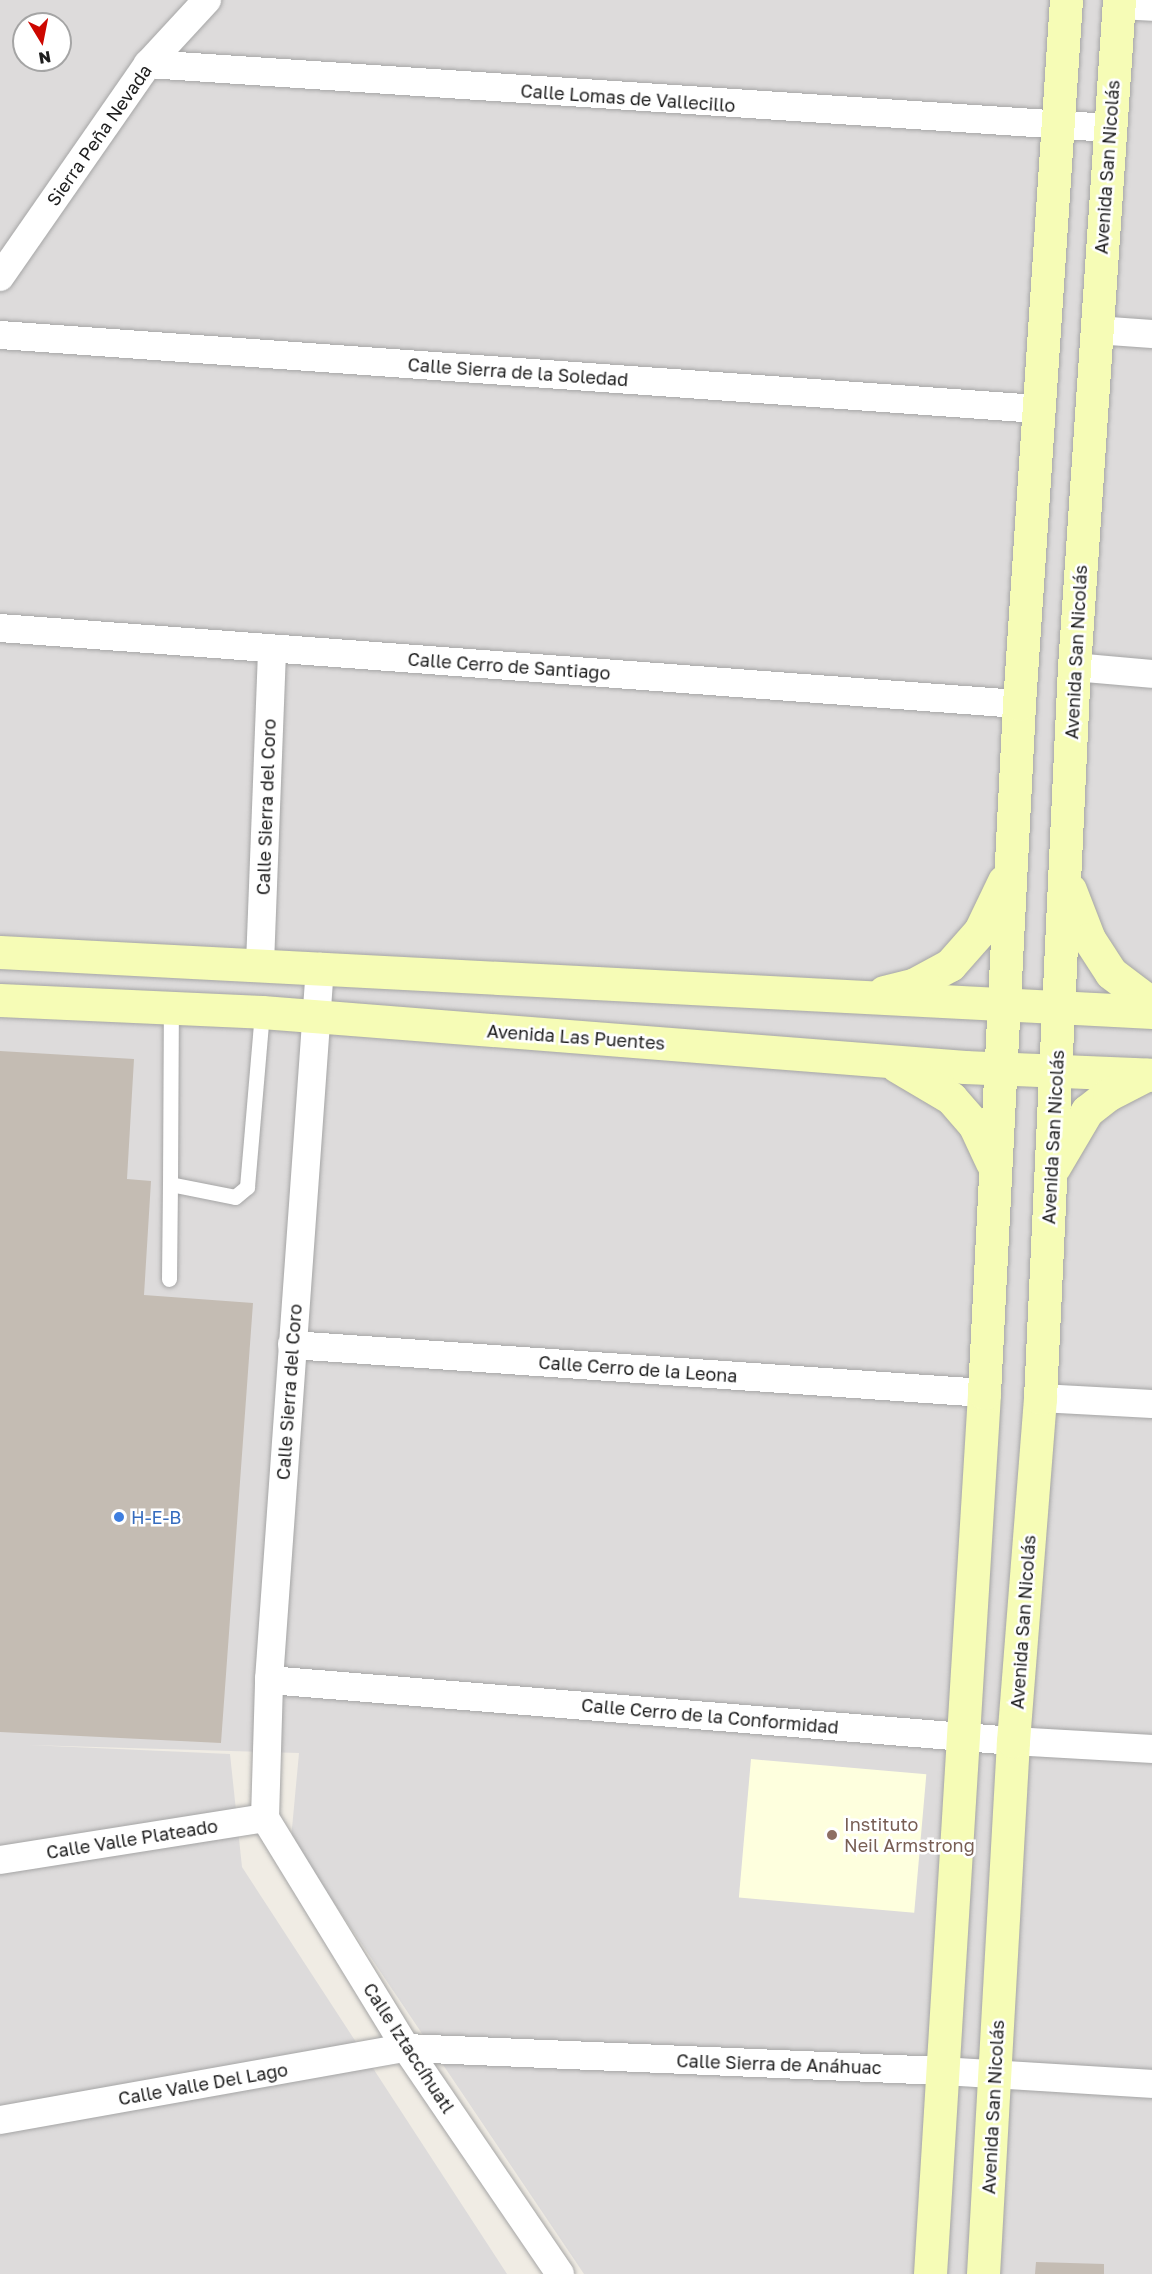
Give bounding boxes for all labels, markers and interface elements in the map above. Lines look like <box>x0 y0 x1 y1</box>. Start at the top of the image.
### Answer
north arrow <box>12 12 72 72</box>
text: N <box>37 47 53 69</box>
street label: Sierra Peña Nevada <box>42 60 156 210</box>
street label: Avenida San Nicolás <box>1090 79 1124 255</box>
street label: Calle Lomas de Vallecillo <box>520 80 736 116</box>
street label: Calle Sierra de la Soledad <box>407 354 629 390</box>
street label: Avenida San Nicolás <box>1061 564 1091 740</box>
street label: Calle Cerro de Santiago <box>407 648 611 684</box>
street label: Calle Sierra del Coro <box>252 718 280 896</box>
street label: Avenida Las Puentes <box>486 1020 666 1054</box>
street label: Avenida San Nicolás <box>1038 1049 1068 1225</box>
street label: Calle Sierra del Coro <box>272 1303 306 1481</box>
street label: Calle Cerro de la Leona <box>538 1351 738 1387</box>
place label: H-E-B <box>131 1506 181 1528</box>
marker: H-E-B <box>112 1510 126 1524</box>
street label: Avenida San Nicolás <box>1006 1534 1040 1710</box>
street label: Calle Cerro de la Conformidad <box>580 1694 840 1738</box>
place label: Instituto Neil Armstrong <box>844 1814 975 1856</box>
street label: Calle Valle Plateado <box>45 1815 219 1863</box>
marker: Instituto Neil Armstrong <box>825 1828 839 1842</box>
street label: Calle Iztaccíhuatl <box>359 1979 459 2117</box>
street label: Avenida San Nicolás <box>978 2019 1008 2195</box>
street label: Calle Sierra de Anáhuac <box>676 2050 882 2078</box>
street label: Calle Valle Del Lago <box>116 2058 290 2110</box>

